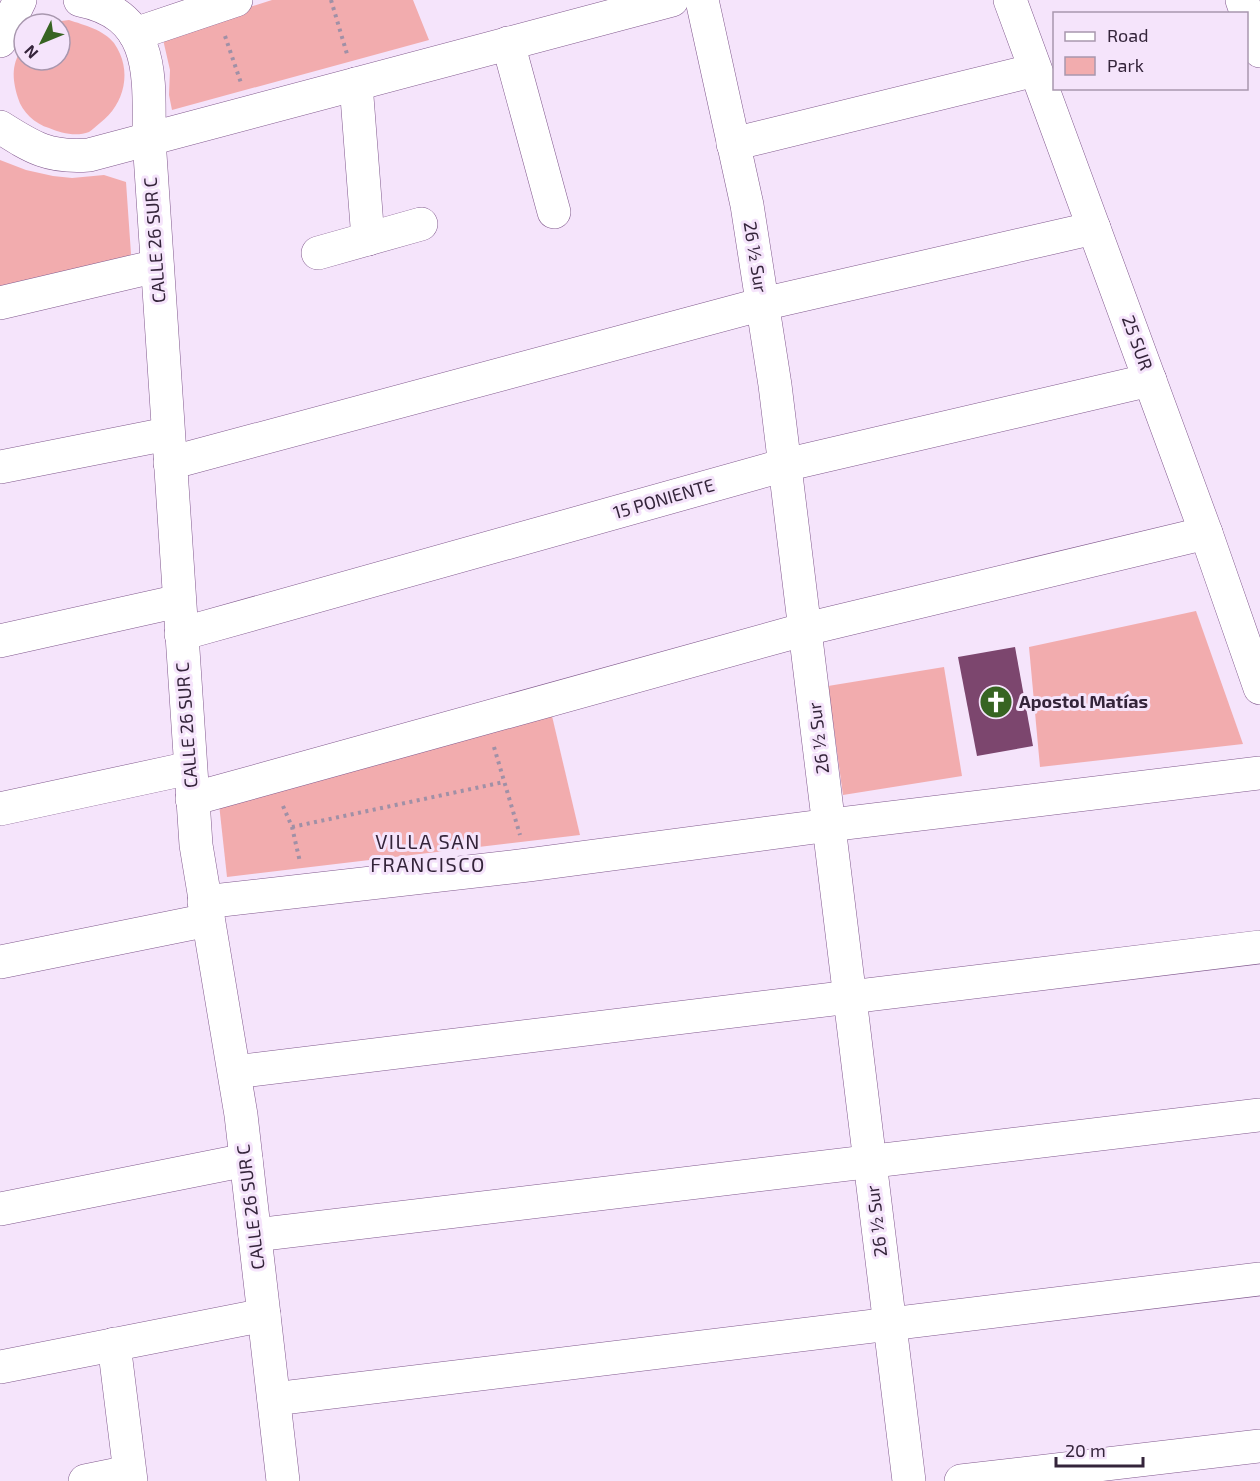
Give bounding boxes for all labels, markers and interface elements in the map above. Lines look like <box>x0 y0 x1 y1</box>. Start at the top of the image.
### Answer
north arrow <box>12 12 72 72</box>
legend <box>1053 12 1248 90</box>
text: Road <box>1107 24 1148 46</box>
text: N <box>20 42 42 63</box>
text: Park <box>1107 54 1144 76</box>
street label: CALLE 26 SUR C <box>139 176 169 304</box>
street label: 26 ½ Sur <box>739 220 772 294</box>
street label: 25 SUR <box>1118 312 1158 373</box>
street label: 15 PONIENTE <box>611 473 717 523</box>
street label: CALLE 26 SUR C <box>171 661 201 789</box>
church icon: Apostol Matías <box>978 684 1014 720</box>
place label: Apostol Matías <box>1019 690 1148 712</box>
street label: 26 ½ Sur <box>803 701 833 775</box>
district label: VILLA SAN FRANCISCO <box>370 829 486 876</box>
street label: CALLE 26 SUR C <box>231 1143 269 1271</box>
street label: 26 ½ Sur <box>861 1184 891 1258</box>
scale bar <box>1056 1430 1143 1468</box>
text: 20 m <box>1065 1439 1106 1461</box>

